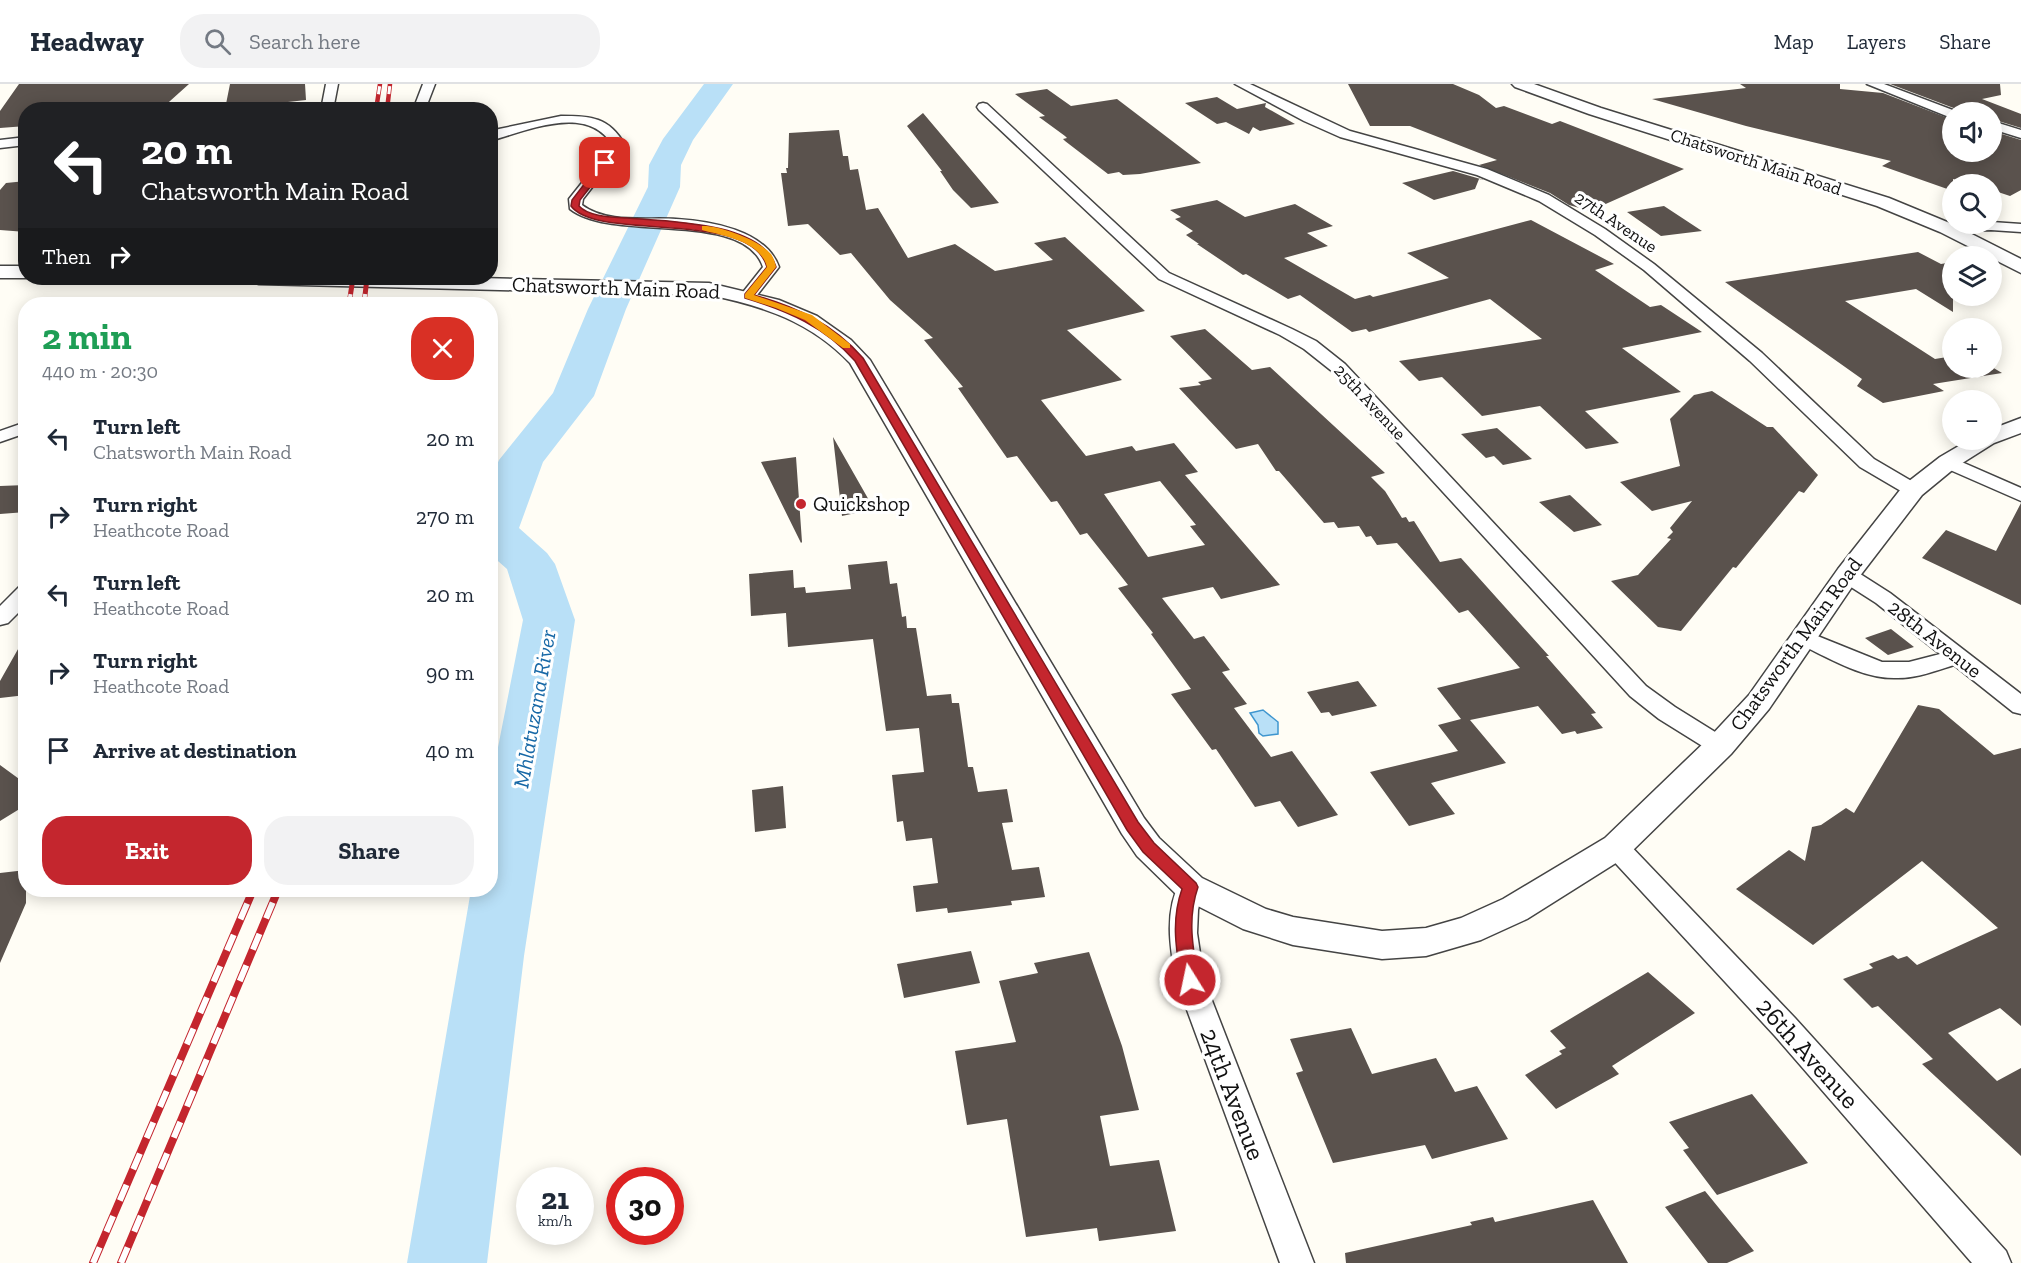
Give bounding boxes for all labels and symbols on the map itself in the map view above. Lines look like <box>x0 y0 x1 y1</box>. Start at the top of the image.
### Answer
street label: Chatsworth Main Road <box>1668 124 1844 200</box>
pin <box>579 137 630 188</box>
street label: 27th Avenue <box>1571 186 1661 258</box>
street label: Chatsworth Main Road <box>511 271 721 304</box>
street label: 25th Avenue <box>1329 360 1411 444</box>
place label: Quickshop <box>813 491 910 516</box>
marker: Quickshop <box>794 497 808 511</box>
street label: Chatsworth Main Road <box>1724 552 1867 735</box>
street label: 28th Avenue <box>1883 594 1987 683</box>
water label: Mhlatuzana River <box>507 628 562 790</box>
position arrow <box>1158 948 1222 1012</box>
street label: 26th Avenue <box>1750 991 1866 1115</box>
street label: 24th Avenue <box>1193 1023 1273 1165</box>
speed limit sign: 30 <box>606 1167 684 1245</box>

